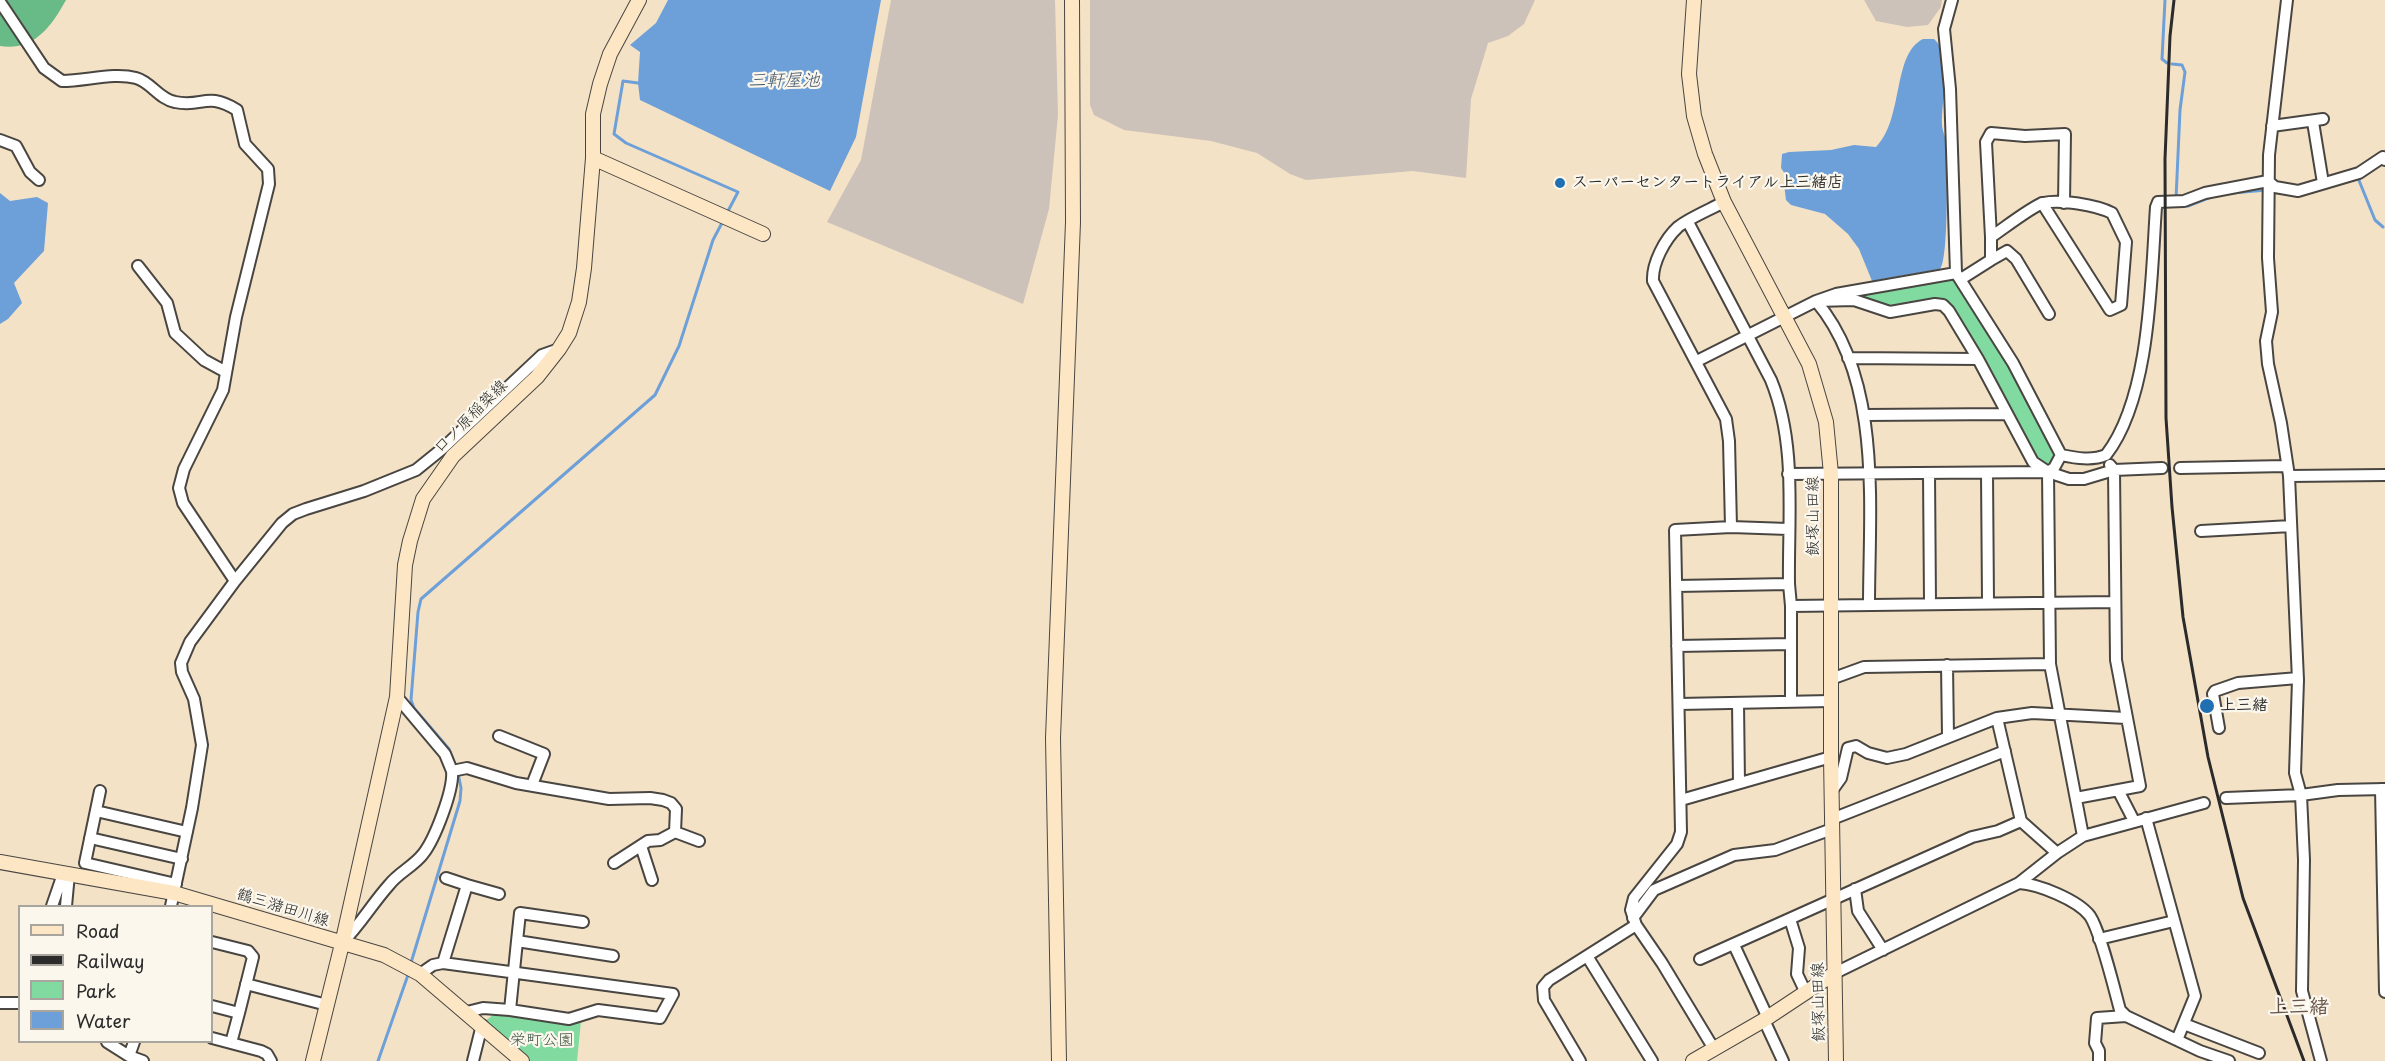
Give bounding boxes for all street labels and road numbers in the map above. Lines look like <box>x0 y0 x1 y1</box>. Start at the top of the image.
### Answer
street label: 口ノ原稲築線 <box>430 376 512 458</box>
street label: 飯塚山田線 <box>1804 476 1824 556</box>
street label: 鶴三潴田川線 <box>234 885 332 931</box>
street label: 飯塚山田線 <box>1809 962 1829 1042</box>

